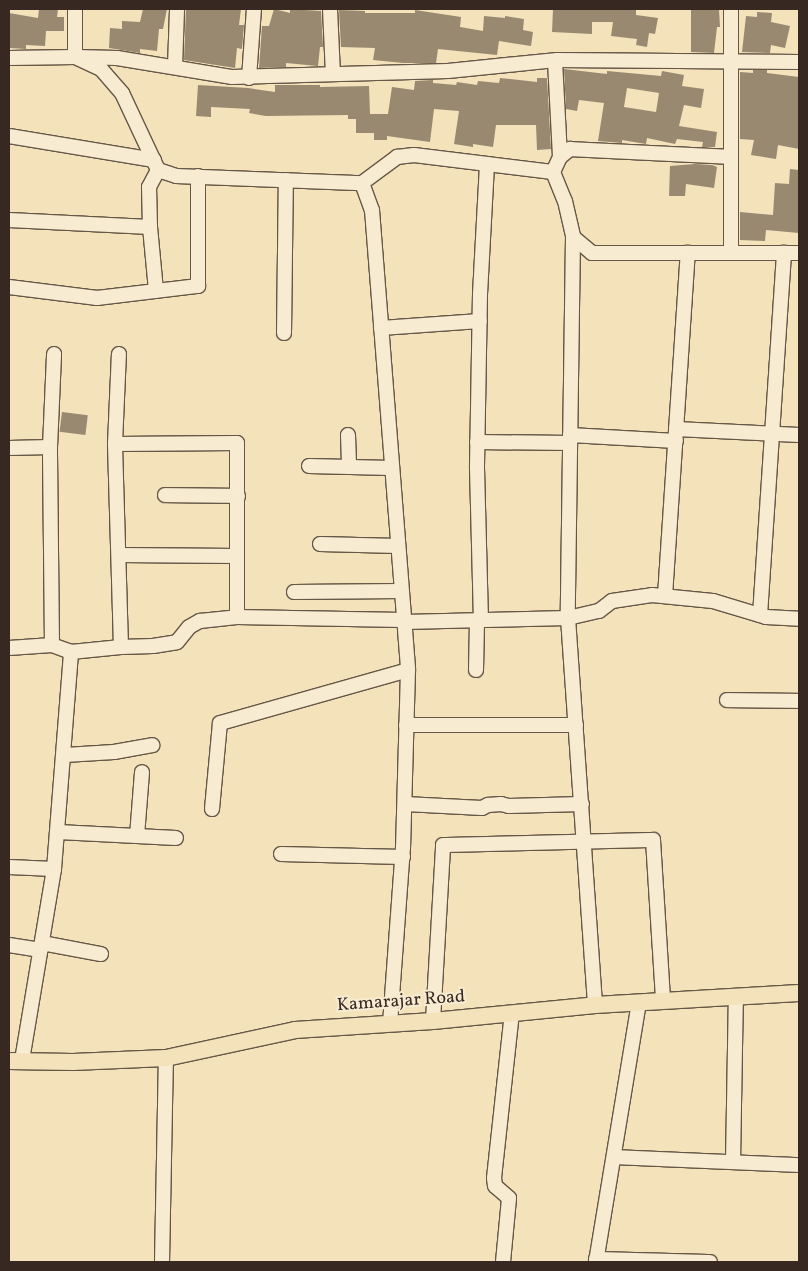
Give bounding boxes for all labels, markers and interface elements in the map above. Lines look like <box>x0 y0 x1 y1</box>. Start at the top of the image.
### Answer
street label: Kamarajar Road <box>336 987 466 1017</box>

